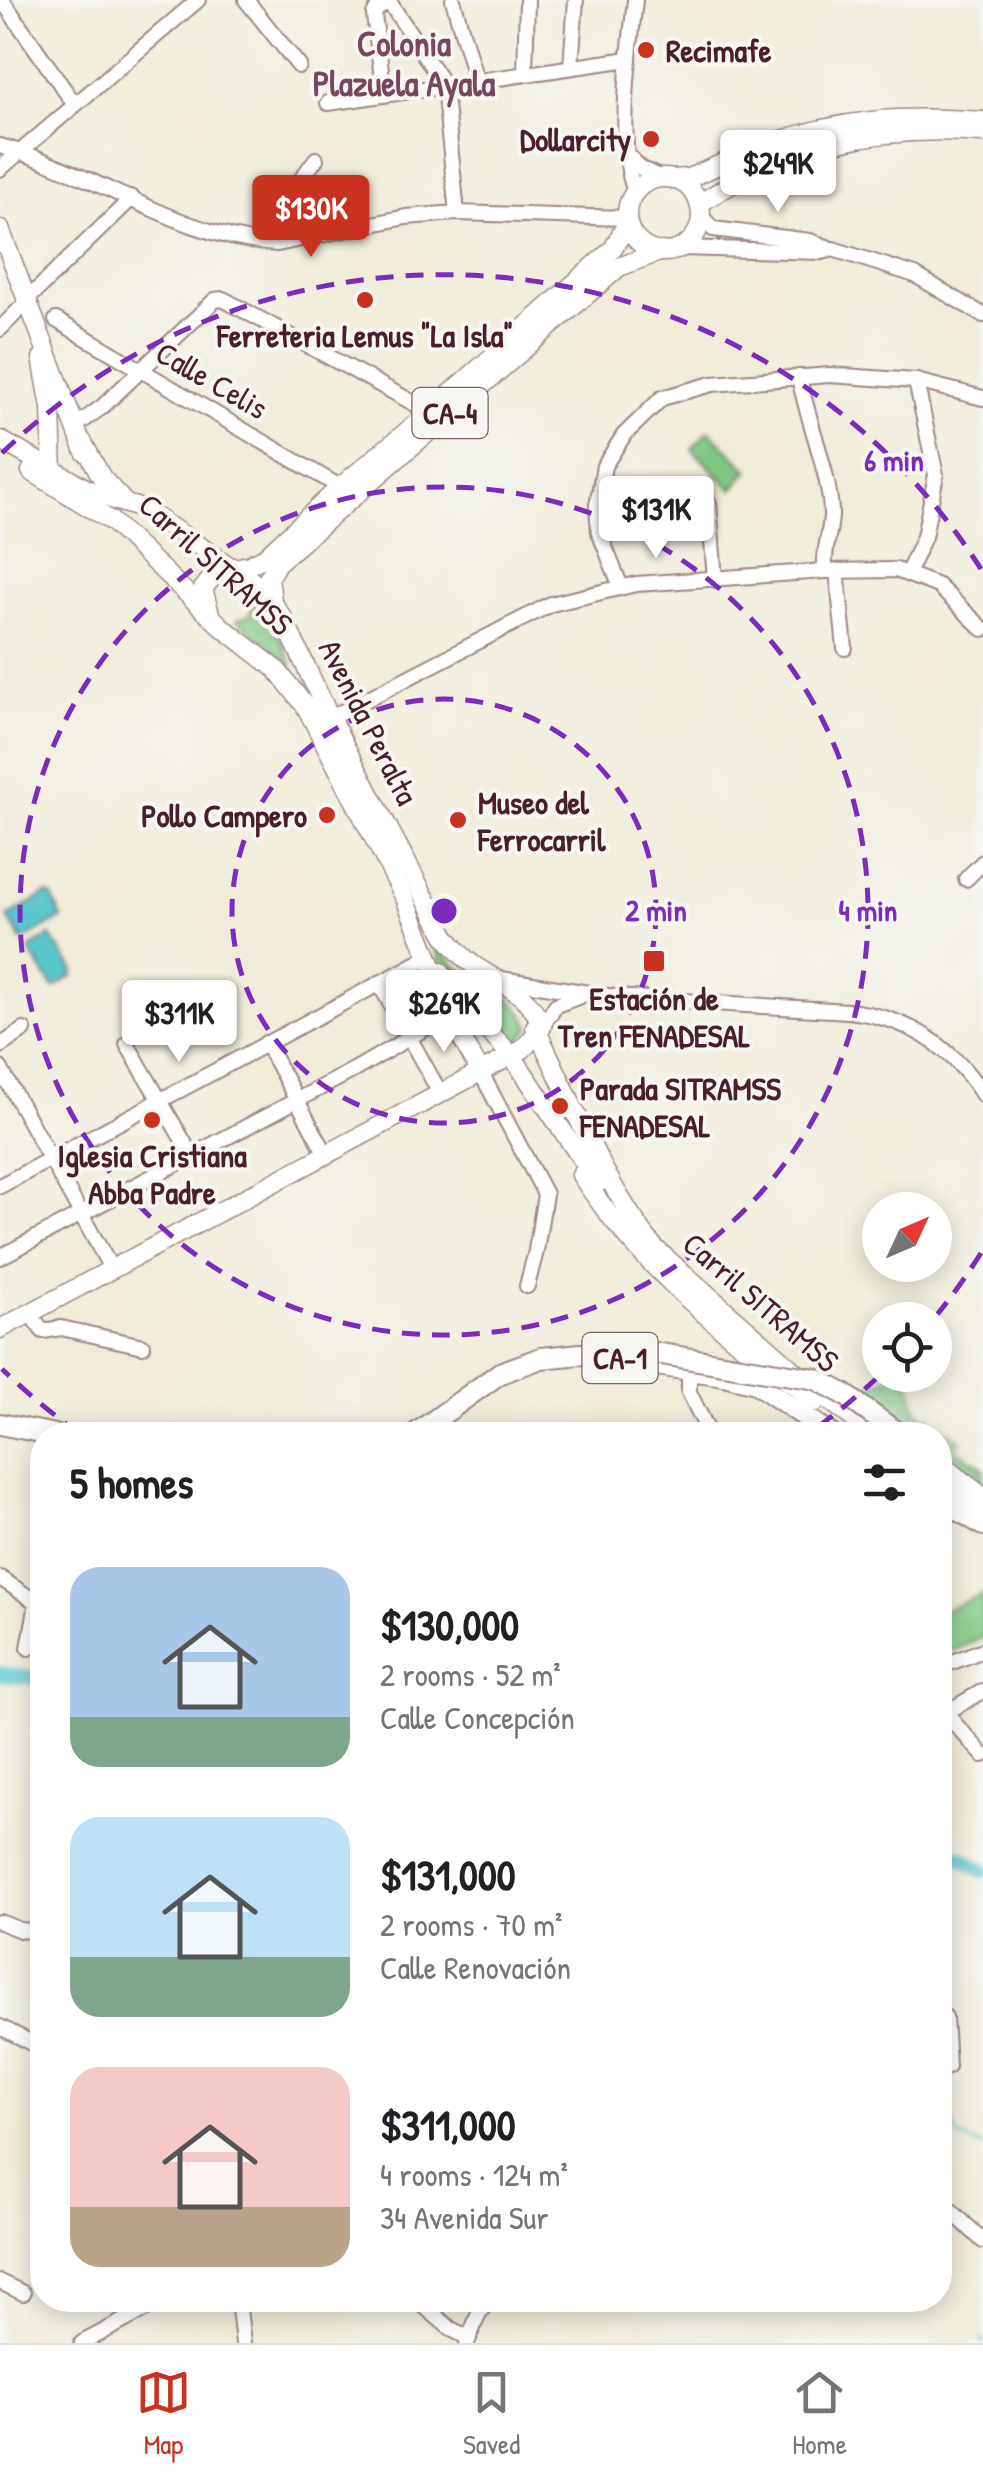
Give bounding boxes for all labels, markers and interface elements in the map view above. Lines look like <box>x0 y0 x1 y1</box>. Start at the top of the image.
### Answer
district label: Colonia Plazuela Ayala <box>313 20 496 108</box>
place label: Recimafe <box>666 29 772 72</box>
marker: Recimafe <box>635 39 657 61</box>
place label: Dollarcity <box>520 118 631 162</box>
marker: Dollarcity <box>640 128 662 150</box>
pin: $249K <box>708 130 848 215</box>
text: $249K <box>742 141 814 184</box>
pin: $130K <box>241 175 381 260</box>
text: $130K <box>274 186 348 229</box>
marker: Ferreteria Lemus "La Isla" <box>354 289 376 311</box>
place label: Ferreteria Lemus "La Isla" <box>216 314 513 357</box>
street label: Calle Celis <box>148 331 276 429</box>
road number: CA-4 <box>412 388 488 438</box>
text: 6 min <box>864 440 924 480</box>
pin: $131K <box>586 476 726 561</box>
street label: Carril SITRAMSS <box>130 483 303 645</box>
text: $131K <box>621 487 691 530</box>
street label: Avenida Peralta <box>309 632 429 812</box>
place label: Museo del Ferrocarril <box>477 781 607 861</box>
place label: Pollo Campero <box>141 794 307 838</box>
marker: Pollo Campero <box>316 804 338 826</box>
marker: Museo del Ferrocarril <box>447 809 469 831</box>
text: 2 min <box>625 890 687 930</box>
text: 4 min <box>839 890 897 930</box>
centre of rings <box>426 893 462 929</box>
marker: Estación de Tren FENADESAL <box>641 948 667 974</box>
pin: $269K <box>374 970 514 1055</box>
place label: Estación de Tren FENADESAL <box>557 977 750 1057</box>
pin: $311K <box>109 980 249 1065</box>
text: $269K <box>408 981 480 1024</box>
text: $311K <box>144 991 214 1034</box>
place label: Parada SITRAMSS FENADESAL <box>579 1067 781 1147</box>
marker: Parada SITRAMSS FENADESAL <box>549 1095 571 1117</box>
marker: Iglesia Cristiana Abba Padre <box>141 1109 163 1131</box>
place label: Iglesia Cristiana Abba Padre <box>57 1134 247 1214</box>
north arrow <box>862 1192 952 1282</box>
map controls <box>862 1192 952 1392</box>
street label: Carril SITRAMSS <box>674 1222 848 1382</box>
button: locate <box>862 1302 952 1392</box>
road number: CA-1 <box>582 1333 658 1383</box>
text: 5 homes <box>70 1454 193 1511</box>
icon: filters <box>857 1455 912 1510</box>
text: $130,000 <box>380 1596 519 1653</box>
icon: home <box>150 1607 270 1727</box>
text: 2 rooms · 52 m² <box>380 1653 561 1696</box>
text: Calle Concepción <box>380 1696 575 1739</box>
text: $131,000 <box>380 1846 516 1903</box>
icon: home <box>150 1857 270 1977</box>
text: 2 rooms · 70 m² <box>380 1903 562 1946</box>
text: Calle Renovación <box>380 1946 571 1989</box>
text: $311,000 <box>380 2096 516 2153</box>
icon: home <box>150 2107 270 2227</box>
text: 4 rooms · 124 m² <box>380 2153 568 2196</box>
text: 34 Avenida Sur <box>380 2196 549 2239</box>
tab: Map <box>136 2365 191 2463</box>
tab: Saved <box>463 2365 520 2463</box>
tab: Home <box>792 2365 847 2463</box>

